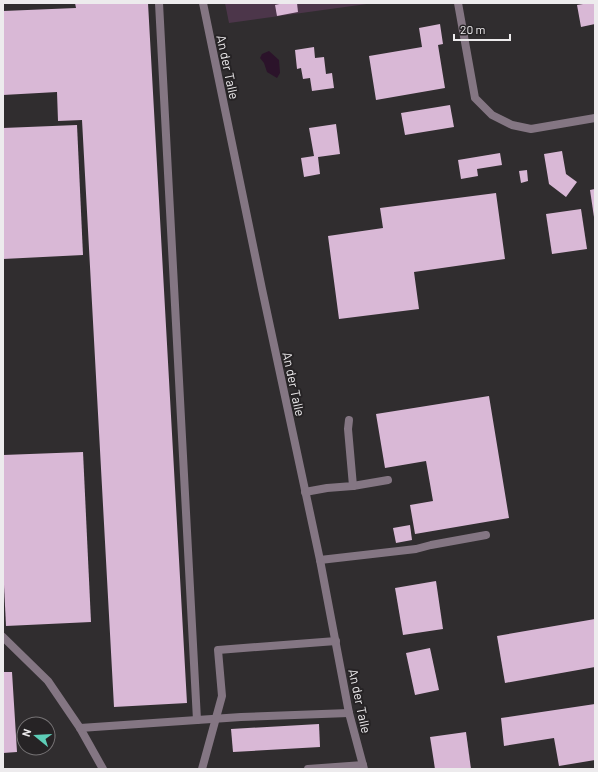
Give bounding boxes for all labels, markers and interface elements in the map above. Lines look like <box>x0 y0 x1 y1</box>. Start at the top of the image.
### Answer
scale bar <box>454 16 510 42</box>
text: 20 m <box>460 22 486 36</box>
street label: An der Talle <box>213 33 243 101</box>
street label: An der Talle <box>279 350 309 418</box>
street label: An der Talle <box>345 667 375 735</box>
north arrow <box>16 716 56 756</box>
text: N <box>19 727 33 738</box>

